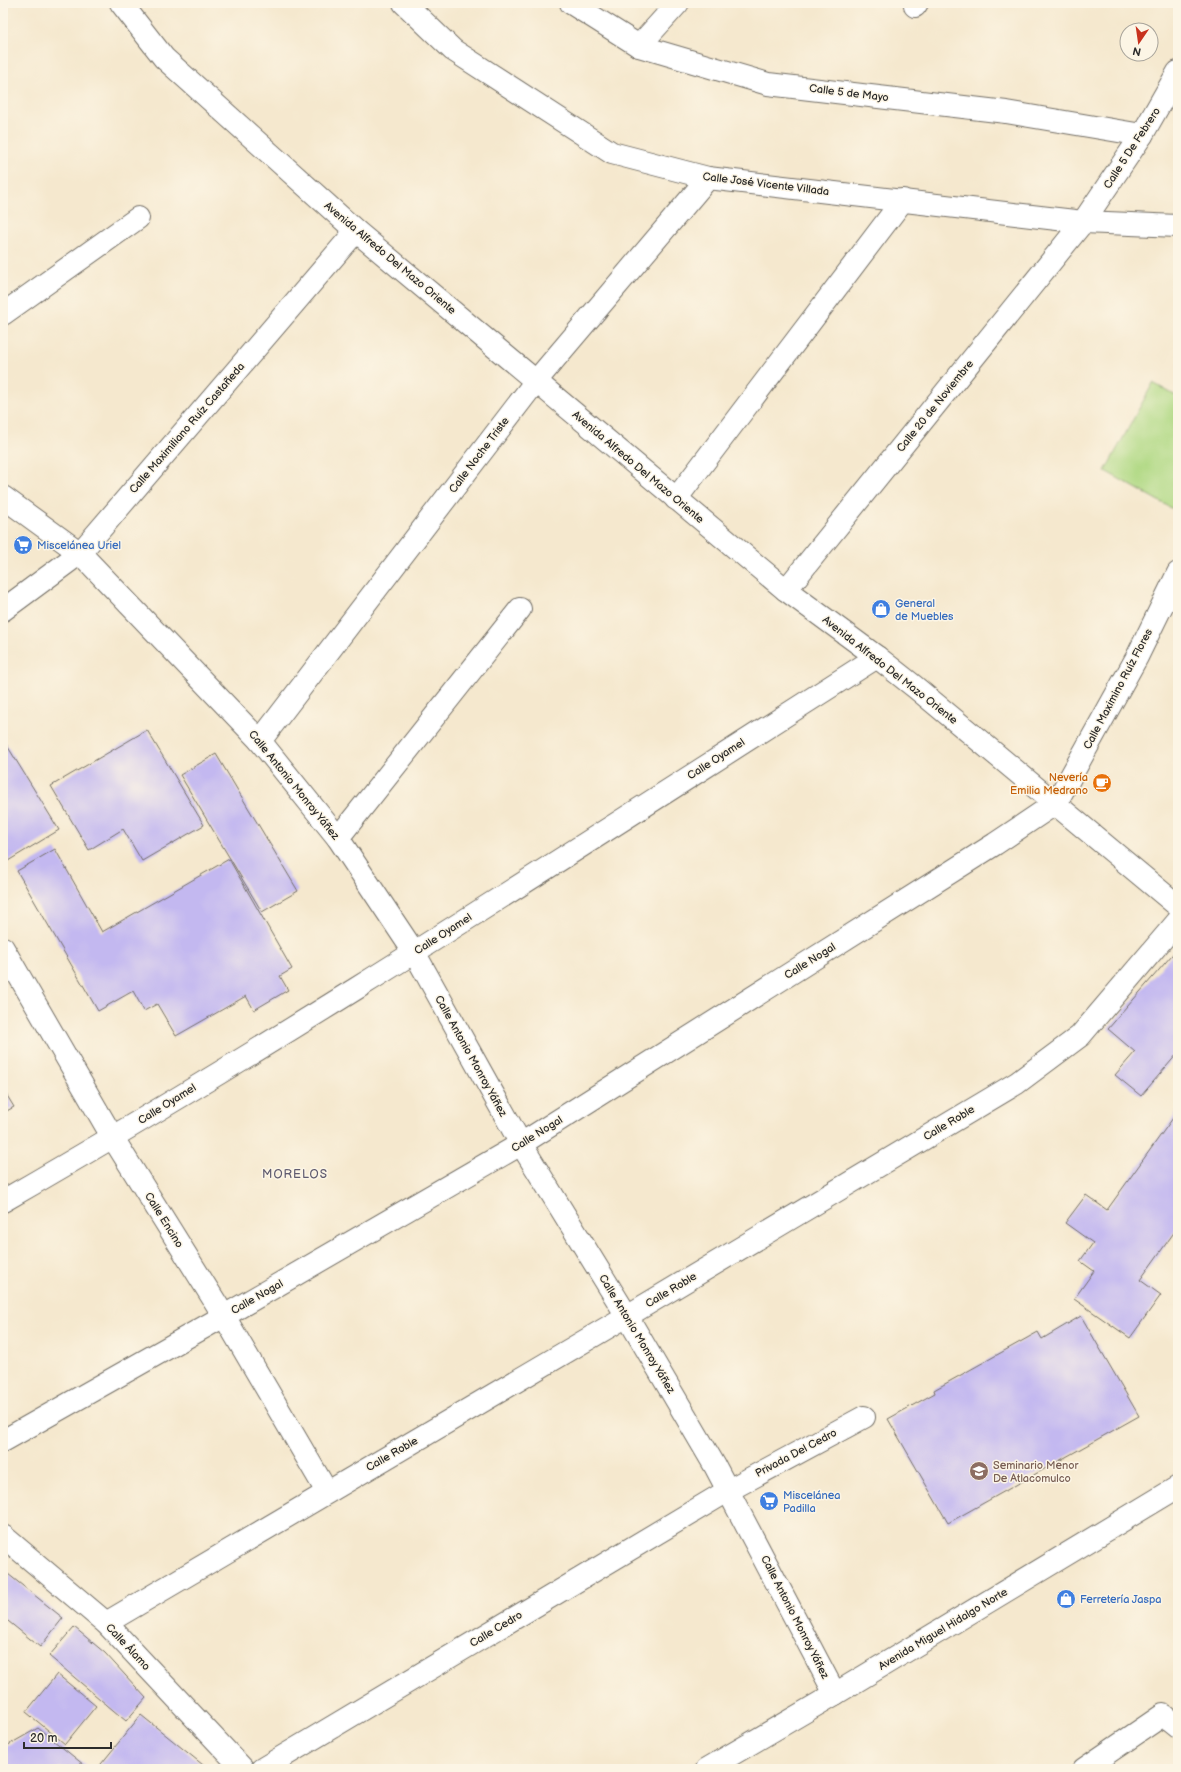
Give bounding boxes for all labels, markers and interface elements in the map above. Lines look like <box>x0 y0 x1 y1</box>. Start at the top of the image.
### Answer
north arrow <box>1119 22 1159 62</box>
text: N <box>1131 44 1142 59</box>
street label: Calle 5 de Mayo <box>808 82 890 104</box>
street label: Calle 5 De Febrero <box>1101 105 1163 191</box>
street label: Calle José Vicente Villada <box>702 170 830 198</box>
street label: Avenida Alfredo Del Mazo Oriente <box>322 199 459 317</box>
street label: Calle 20 de Noviembre <box>894 357 976 455</box>
street label: Calle Maximiliano Ruíz Castañeda <box>127 360 247 496</box>
street label: Avenida Alfredo Del Mazo Oriente <box>570 408 707 526</box>
street label: Calle Noche Triste <box>446 414 512 495</box>
supermarket icon: Miscelánea Uriel <box>12 534 34 556</box>
place label: Miscelánea Uriel <box>37 539 121 552</box>
place label: General de Muebles <box>895 597 954 623</box>
shop icon: General de Muebles <box>870 598 892 620</box>
street label: Avenida Alfredo Del Mazo Oriente <box>820 613 961 727</box>
street label: Calle Maximino Ruíz Flores <box>1081 626 1156 751</box>
street label: Calle Antonio Monroy Yáñez <box>246 728 343 843</box>
street label: Calle Oyamel <box>685 736 747 782</box>
place label: Nevería Emilia Medrano <box>1010 771 1088 797</box>
cafe icon: Nevería Emilia Medrano <box>1091 772 1113 794</box>
street label: Calle Oyamel <box>412 911 474 957</box>
street label: Calle Nogal <box>782 940 838 982</box>
street label: Calle Antonio Monroy Yáñez <box>432 993 510 1120</box>
street label: Calle Oyamel <box>136 1081 198 1127</box>
street label: Calle Roble <box>921 1102 977 1143</box>
street label: Calle Nogal <box>509 1113 565 1155</box>
district label: MORELOS <box>262 1167 328 1182</box>
street label: Calle Encino <box>142 1190 186 1250</box>
street label: Calle Roble <box>643 1269 699 1310</box>
street label: Calle Antonio Monroy Yáñez <box>596 1272 678 1397</box>
street label: Calle Nogal <box>229 1277 285 1317</box>
street label: Privada Del Cedro <box>753 1426 839 1480</box>
street label: Calle Roble <box>364 1434 421 1474</box>
place label: Seminario Menor De Atlacomulco <box>993 1459 1080 1485</box>
school or university icon: Seminario Menor De Atlacomulco <box>968 1460 990 1482</box>
place label: Miscelánea Padilla <box>783 1489 840 1515</box>
supermarket icon: Miscelánea Padilla <box>758 1490 780 1512</box>
street label: Calle Antonio Monroy Yáñez <box>758 1553 832 1681</box>
street label: Avenida Miguel Hidalgo Norte <box>876 1585 1010 1673</box>
shop icon: Ferretería Jaspa <box>1055 1588 1077 1610</box>
place label: Ferretería Jaspa <box>1080 1593 1162 1606</box>
street label: Calle Cedro <box>467 1608 525 1650</box>
street label: Calle Álamo <box>103 1620 154 1673</box>
scale bar <box>24 1724 111 1750</box>
text: 20 m <box>30 1731 57 1746</box>

